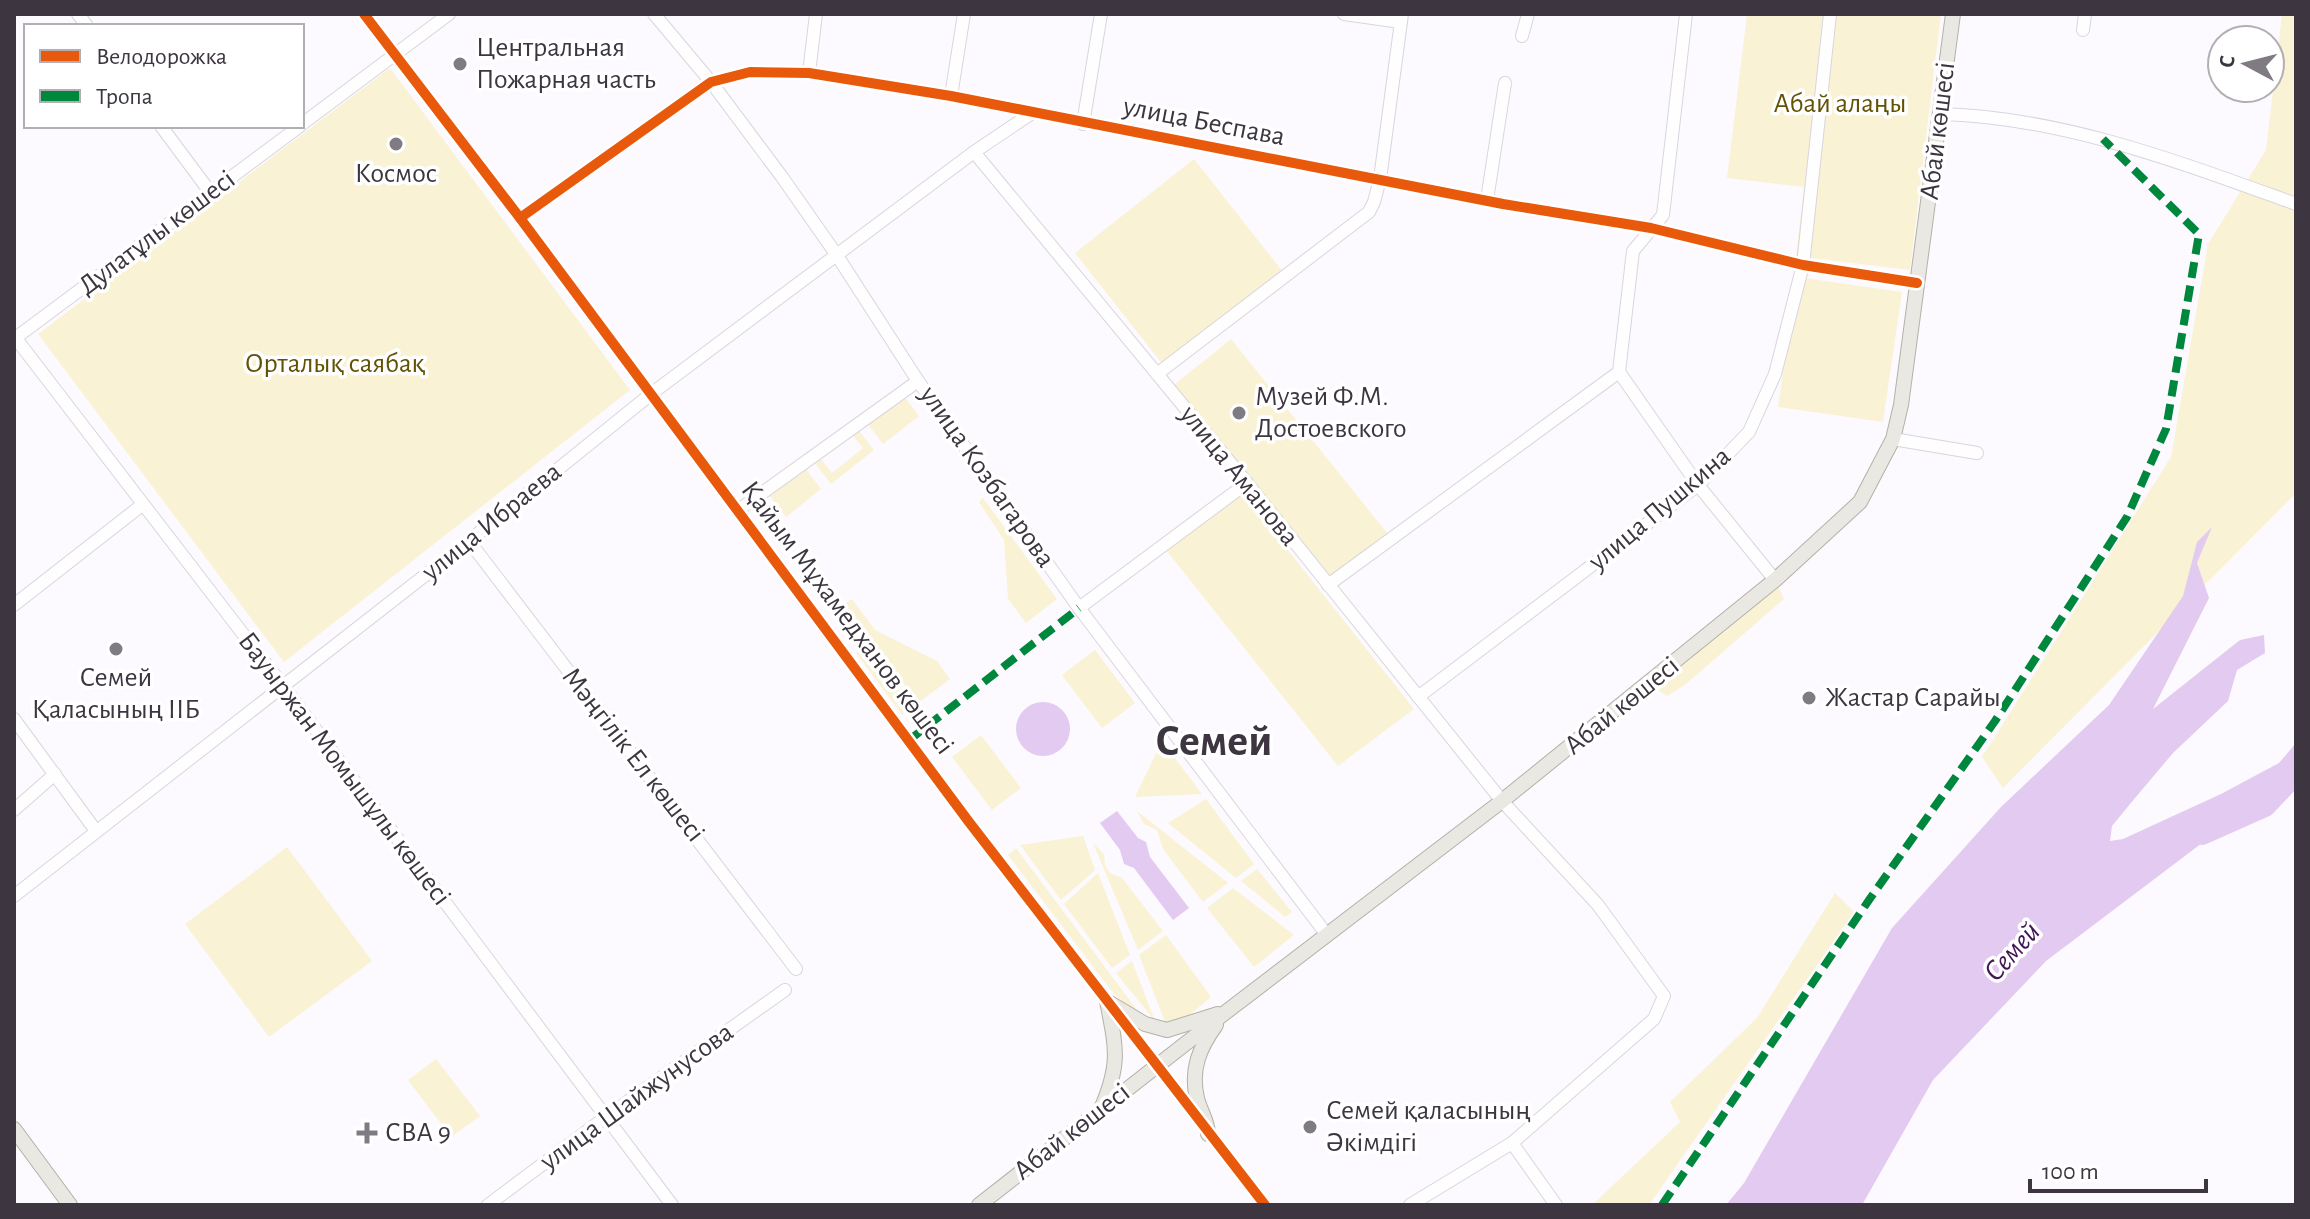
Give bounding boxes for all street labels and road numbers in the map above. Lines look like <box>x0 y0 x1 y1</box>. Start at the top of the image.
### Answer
street label: Абай көшесі <box>1916 61 1960 201</box>
street label: улица Беспава <box>1120 92 1287 151</box>
street label: Дулатұлы көшесі <box>74 165 240 301</box>
street label: улица Козбагарова <box>914 381 1060 573</box>
street label: улица Аманова <box>1174 400 1304 552</box>
street label: улица Пушкина <box>1583 442 1736 577</box>
street label: улица Ибраева <box>416 457 567 587</box>
street label: Қайым Мұхамедханов көшесі <box>735 476 959 760</box>
street label: Бауыржан Момышұлы көшесі <box>232 627 456 911</box>
street label: Абай көшесі <box>1559 652 1685 760</box>
street label: Мәңгілік Ел көшесі <box>557 663 709 847</box>
street label: улица Шайжунусова <box>535 1018 739 1177</box>
street label: Абай көшесі <box>1009 1078 1135 1186</box>

